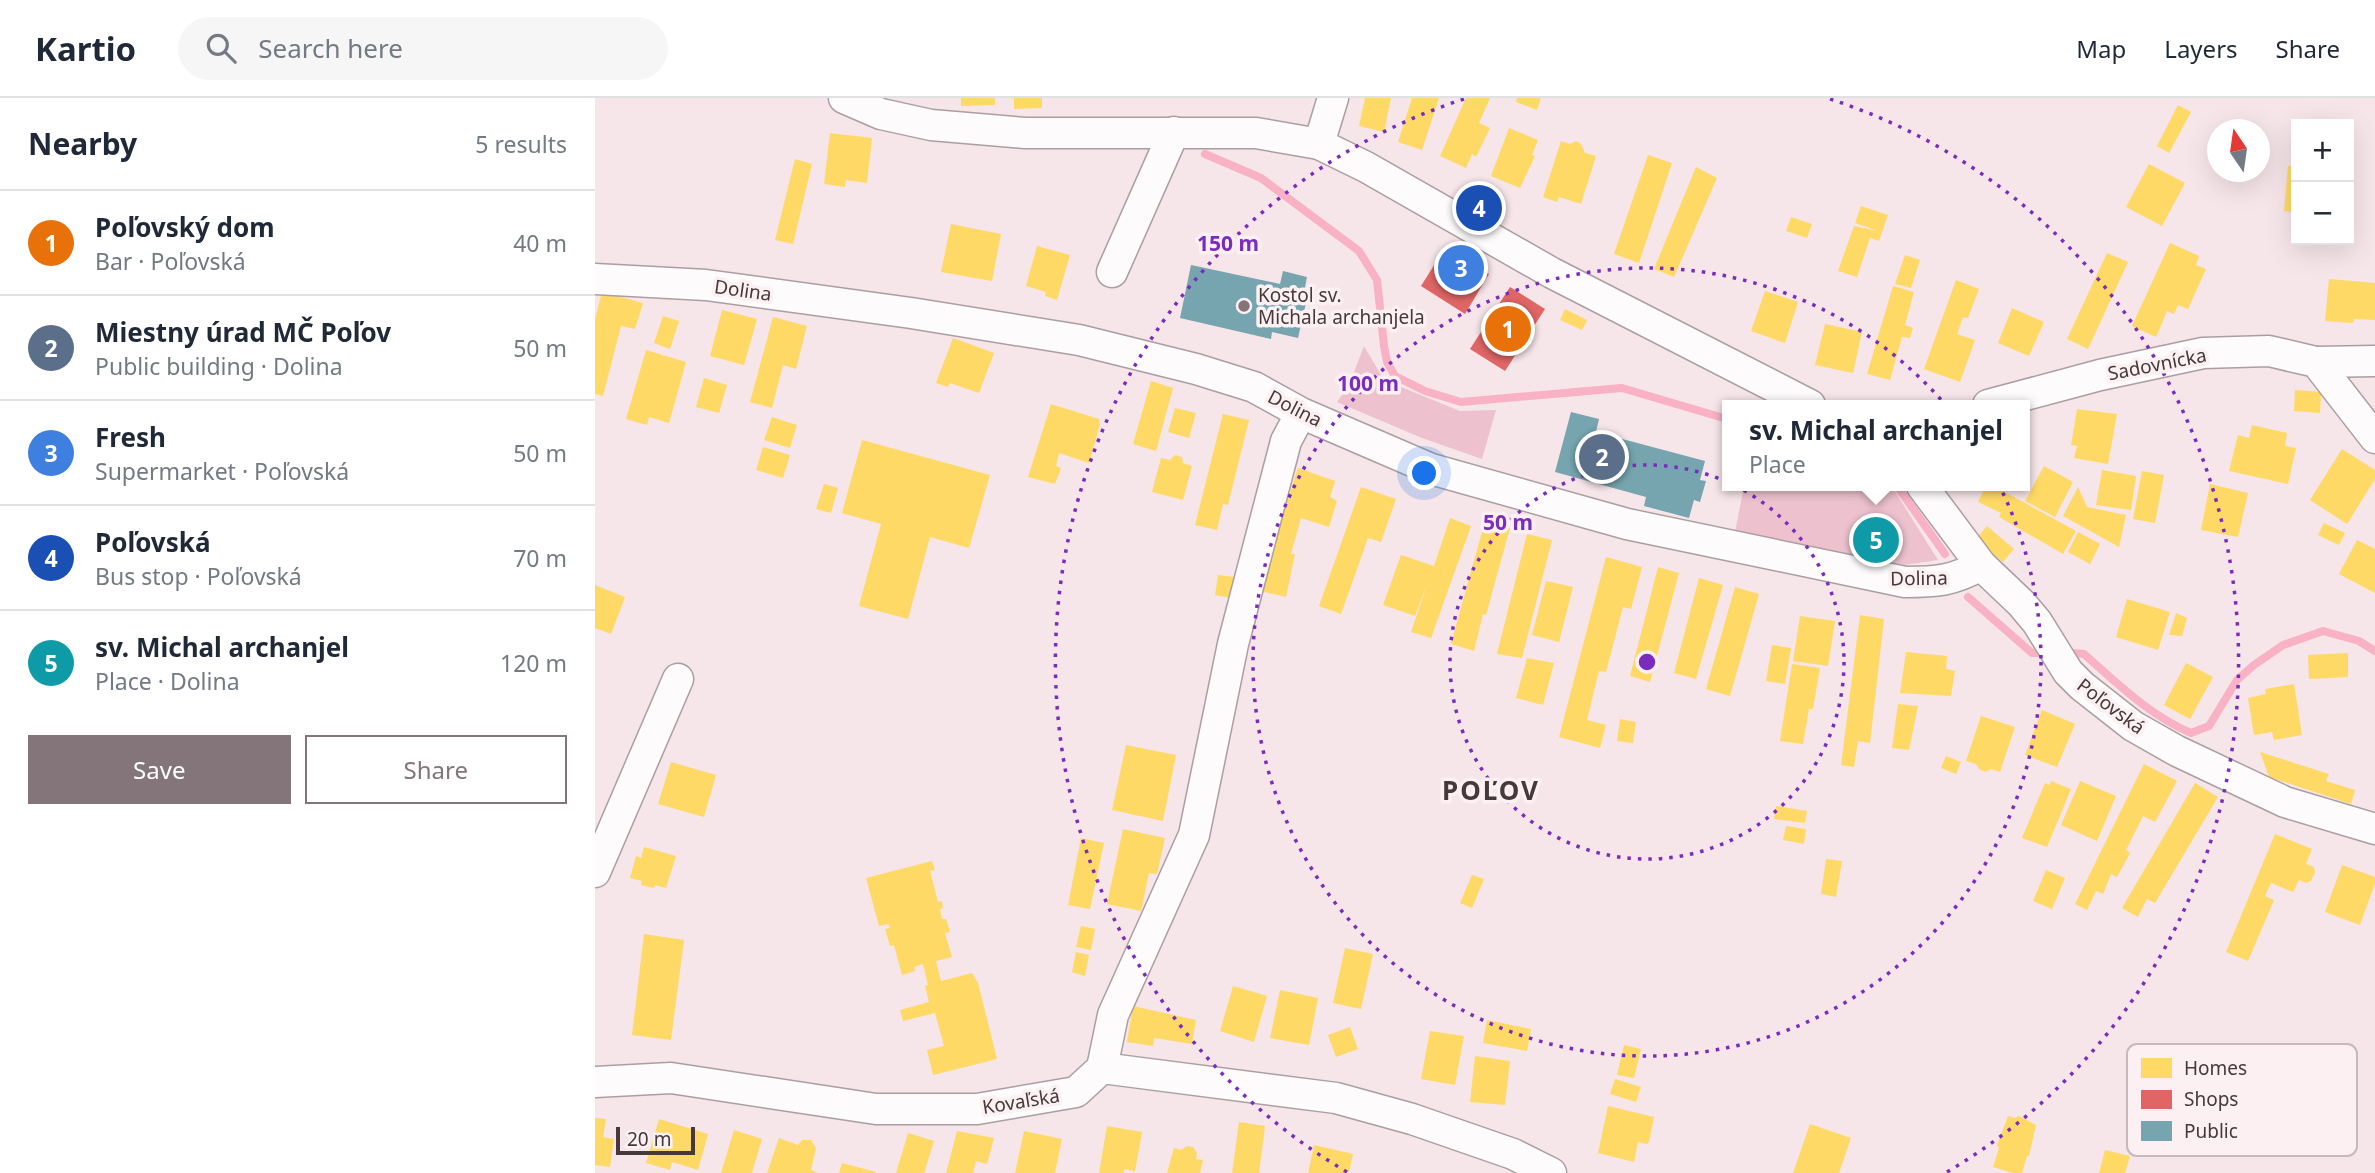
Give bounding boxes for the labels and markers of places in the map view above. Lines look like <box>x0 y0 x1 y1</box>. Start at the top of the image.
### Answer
pin: 4 <box>1456 182 1502 234</box>
pin: 3 <box>1438 242 1484 294</box>
place label: Kostol sv. Michala archanjela <box>1258 282 1425 330</box>
marker: Kostol sv. Michala archanjela <box>1236 298 1252 314</box>
pin: 1 <box>1485 303 1531 355</box>
pin: 2 <box>1579 431 1625 483</box>
pin: 5 <box>1853 514 1899 566</box>
centre of rings <box>1635 650 1659 674</box>

